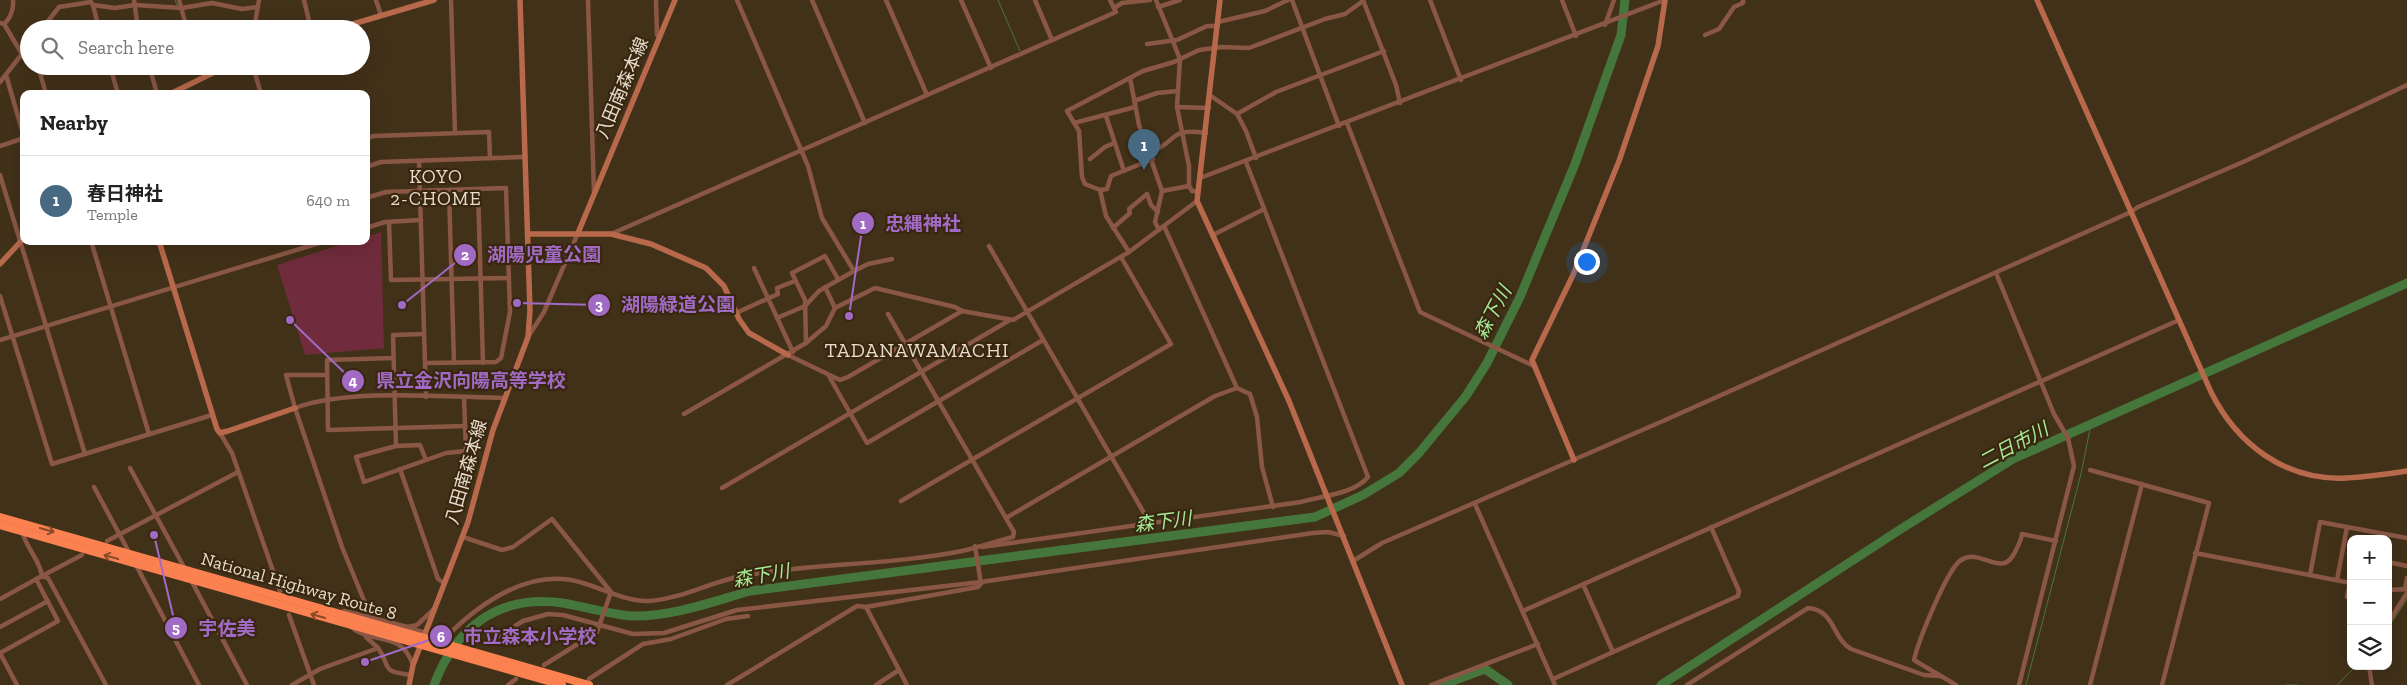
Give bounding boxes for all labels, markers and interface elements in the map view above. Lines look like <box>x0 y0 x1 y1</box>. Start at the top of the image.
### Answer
search box <box>20 20 370 75</box>
icon: search <box>38 34 66 62</box>
street label: 八田南森本線 <box>591 34 653 142</box>
text: Search here <box>78 36 174 59</box>
text: Nearby <box>40 110 108 135</box>
pin: 1 <box>1128 129 1160 170</box>
district label: KOYO 2-CHOME <box>390 165 482 210</box>
text: 春日神社 <box>87 182 163 205</box>
text: 1 <box>53 191 59 210</box>
text: 640 m <box>306 191 350 210</box>
text: Temple <box>87 205 138 224</box>
callout: 忠縄神社 <box>850 206 971 240</box>
text: 忠縄神社 <box>885 212 961 235</box>
text: 1 <box>860 215 866 233</box>
callout: 湖陽児童公園 <box>452 238 611 272</box>
text: 湖陽児童公園 <box>487 243 601 266</box>
text: 2 <box>461 246 469 264</box>
your location <box>1574 249 1600 275</box>
water label: 森下川 <box>1469 280 1517 343</box>
callout: 湖陽緑道公園 <box>586 288 745 322</box>
text: 湖陽緑道公園 <box>621 293 735 316</box>
text: 3 <box>595 296 603 314</box>
district label: TADANAWAMACHI <box>825 338 1009 362</box>
callout: 県立金沢向陽高等学校 <box>341 364 576 398</box>
text: 県立金沢向陽高等学校 <box>376 369 566 392</box>
text: 4 <box>349 372 358 390</box>
street label: 八田南森本線 <box>441 417 491 527</box>
water label: 二日市川 <box>1974 417 2054 473</box>
water label: 森下川 <box>1133 506 1195 536</box>
one-way arrow <box>38 526 54 536</box>
map controls <box>2347 535 2392 670</box>
button: + <box>2347 535 2392 580</box>
street label: National Highway Route 8 <box>199 547 399 625</box>
one-way arrow <box>104 551 120 561</box>
water label: 森下川 <box>731 559 793 592</box>
button: − <box>2347 580 2392 625</box>
one-way arrow <box>311 610 327 620</box>
callout: 宇佐美 <box>163 611 265 645</box>
text: 宇佐美 <box>198 617 256 640</box>
text: 5 <box>172 619 180 637</box>
callout: 市立森本小学校 <box>429 619 607 653</box>
text: 市立森本小学校 <box>463 625 597 648</box>
button: layers <box>2347 625 2392 670</box>
text: 6 <box>437 628 445 646</box>

